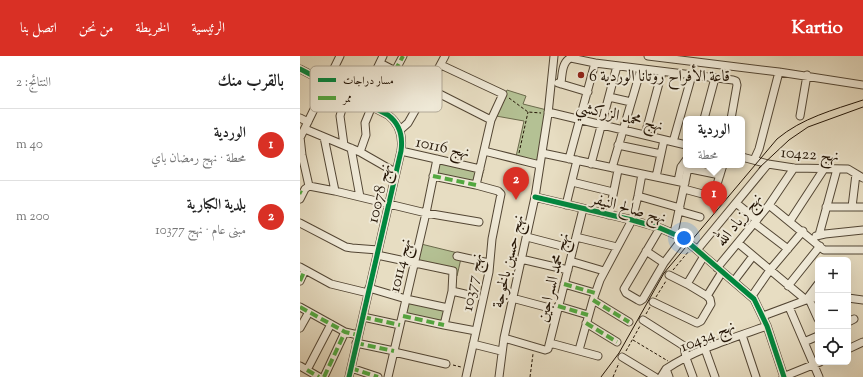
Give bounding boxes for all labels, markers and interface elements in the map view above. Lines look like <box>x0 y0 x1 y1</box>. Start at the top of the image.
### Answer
text: Kartio <box>791 15 843 42</box>
text: اتصل بنا <box>20 19 57 39</box>
text: من نحن <box>79 19 113 39</box>
text: الخريطة <box>135 19 170 39</box>
text: الرئيسية <box>192 19 225 39</box>
place label: قاعة الأفراح روتانا الوردية 6 <box>589 64 730 90</box>
legend <box>310 66 442 112</box>
text: بالقرب منك <box>218 70 284 94</box>
marker: قاعة الأفراح روتانا الوردية 6 <box>576 70 586 80</box>
text: مسار دراجات <box>343 73 394 89</box>
text: النتائج: 2 <box>16 74 51 92</box>
text: ممر <box>342 91 352 107</box>
street label: نهج محمد الزركشي <box>573 96 665 141</box>
popup <box>683 116 745 168</box>
text: الوردية <box>698 120 730 141</box>
text: الوردية <box>214 123 246 144</box>
street label: نهج 10116 <box>413 132 472 166</box>
text: 40 m <box>16 136 43 154</box>
text: 1 <box>269 136 273 154</box>
street label: نهج 10422 <box>780 142 840 170</box>
text: محطة <box>698 147 718 165</box>
text: محطة · نهج رمضان باي <box>151 150 246 168</box>
street label: نهج 10078 <box>362 162 399 226</box>
pin: 2 <box>503 167 529 200</box>
pin: 1 <box>701 181 727 214</box>
street label: نهج زياد الله <box>709 187 769 253</box>
street label: نهج صالح النيفر <box>586 188 669 231</box>
text: بلدية الكبارية <box>187 195 246 216</box>
text: 200 m <box>16 208 49 226</box>
text: 2 <box>268 208 274 226</box>
street label: نهج حسين بالخوجة <box>488 213 532 311</box>
text: مبنى عام · نهج 10377 <box>155 222 246 240</box>
your location <box>674 228 694 248</box>
street label: نهج محمد السراجين <box>532 231 578 325</box>
street label: نهج 10114 <box>384 236 420 295</box>
street label: نهج 10377 <box>457 252 491 313</box>
map controls <box>815 257 851 365</box>
button: + <box>815 257 851 293</box>
button: − <box>815 293 851 329</box>
street label: نهج 10434 <box>677 315 739 360</box>
button: locate <box>815 329 851 365</box>

